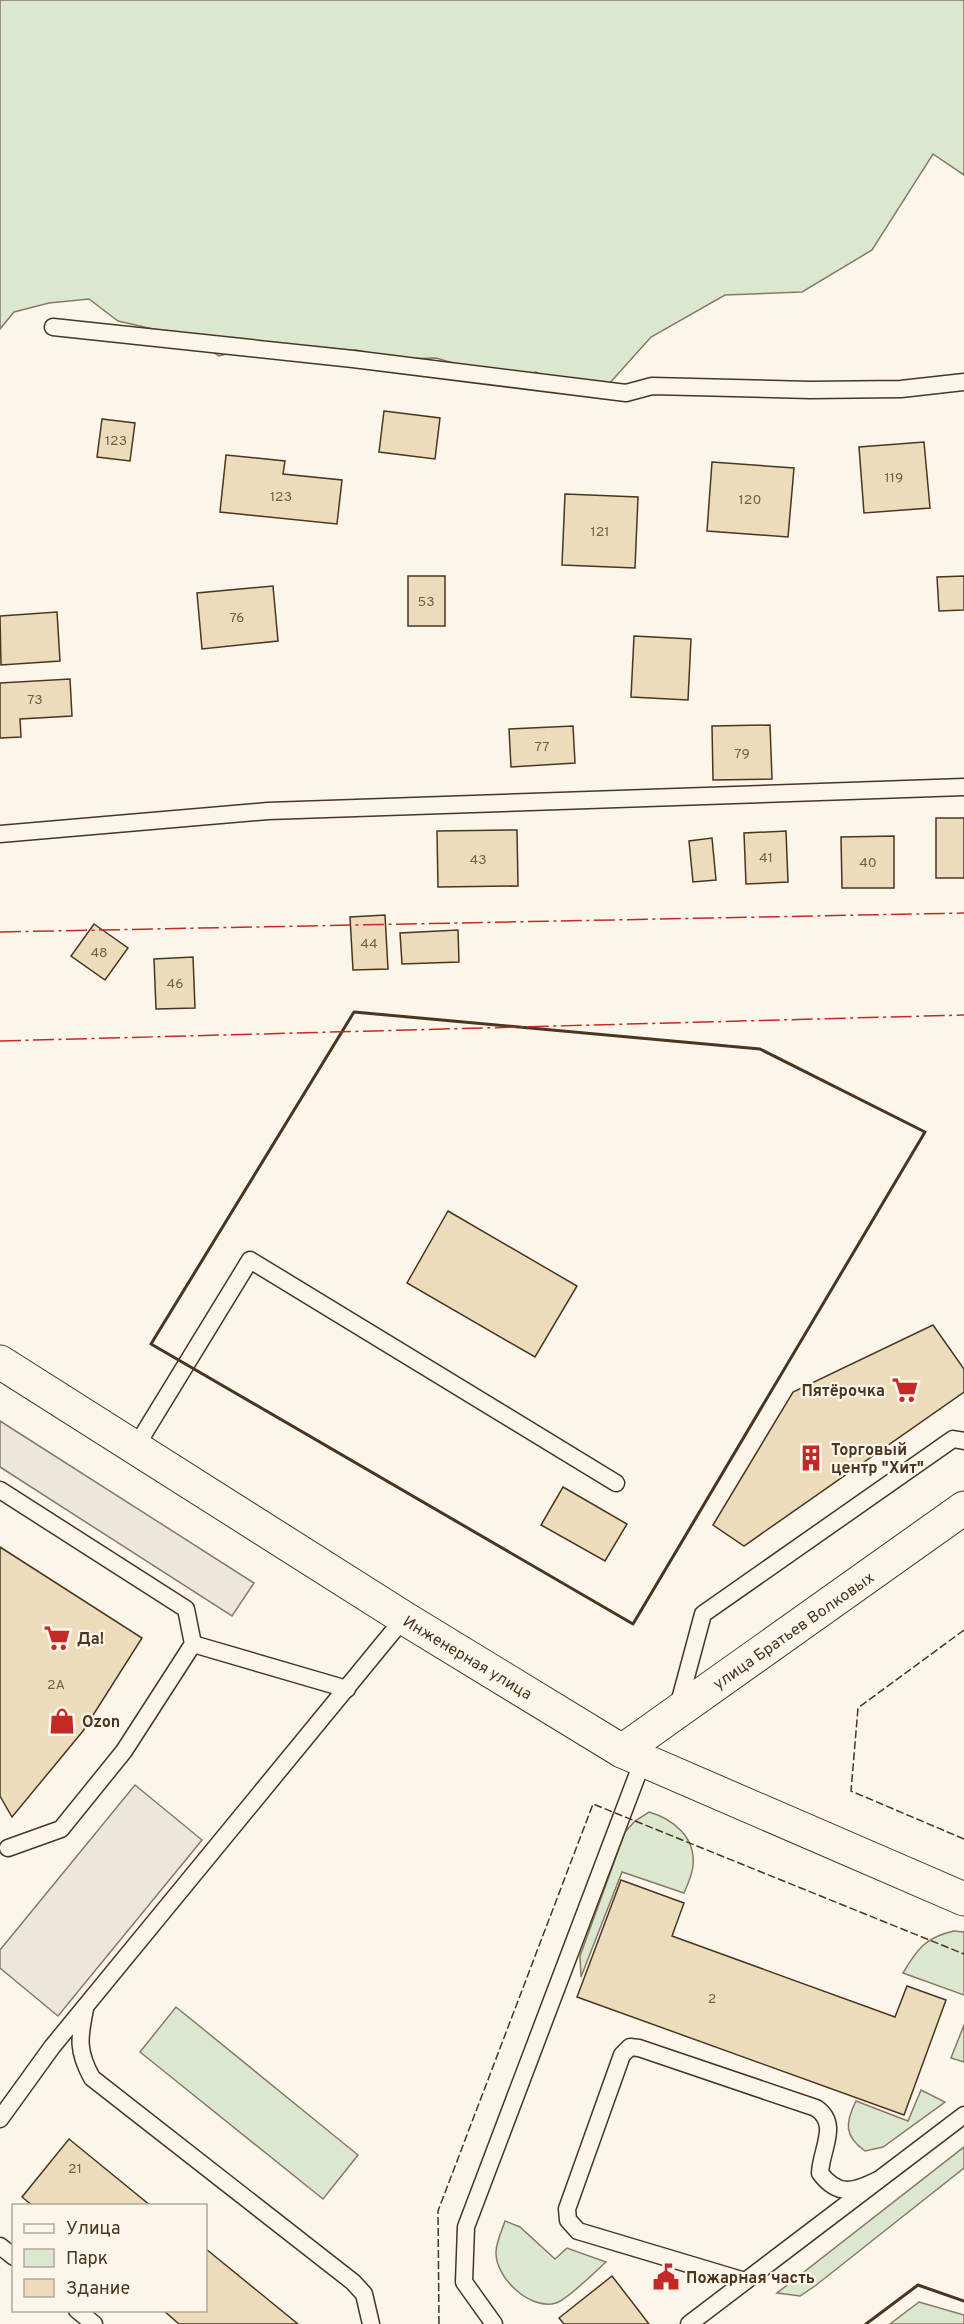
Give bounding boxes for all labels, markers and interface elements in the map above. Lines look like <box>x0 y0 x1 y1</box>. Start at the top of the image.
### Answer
house number: 123 <box>105 433 127 450</box>
house number: 119 <box>885 470 903 487</box>
house number: 123 <box>270 489 292 506</box>
house number: 120 <box>739 492 761 509</box>
house number: 121 <box>590 524 610 541</box>
house number: 53 <box>417 594 435 611</box>
house number: 76 <box>230 610 244 627</box>
house number: 73 <box>27 692 43 709</box>
house number: 77 <box>534 739 550 756</box>
house number: 79 <box>734 746 750 763</box>
house number: 41 <box>759 850 773 867</box>
house number: 43 <box>469 852 487 869</box>
house number: 40 <box>859 855 877 872</box>
house number: 44 <box>360 936 378 953</box>
house number: 48 <box>90 945 108 962</box>
house number: 46 <box>166 976 184 993</box>
supermarket icon: Пятёрочка <box>890 1375 920 1405</box>
place label: Пятёрочка <box>801 1382 885 1402</box>
place label: Торговый центр "Хит" <box>831 1441 924 1479</box>
building icon: Торговый центр "Хит" <box>796 1443 826 1473</box>
street label: улица Братьев Волковых <box>710 1568 879 1695</box>
street label: Инженерная улица <box>399 1612 535 1705</box>
supermarket icon: Да! <box>42 1623 72 1653</box>
place label: Да! <box>77 1630 104 1650</box>
house number: 2А <box>47 1677 65 1694</box>
shop icon: Ozon <box>47 1706 77 1736</box>
place label: Ozon <box>82 1713 120 1733</box>
house number: 2 <box>708 1991 716 2008</box>
house number: 21 <box>68 2161 82 2178</box>
legend <box>12 2204 207 2312</box>
text: Улица <box>66 2218 120 2241</box>
text: Парк <box>66 2248 108 2271</box>
public building icon: Пожарная часть <box>651 2262 681 2292</box>
place label: Пожарная часть <box>686 2269 815 2289</box>
text: Здание <box>66 2278 130 2301</box>

